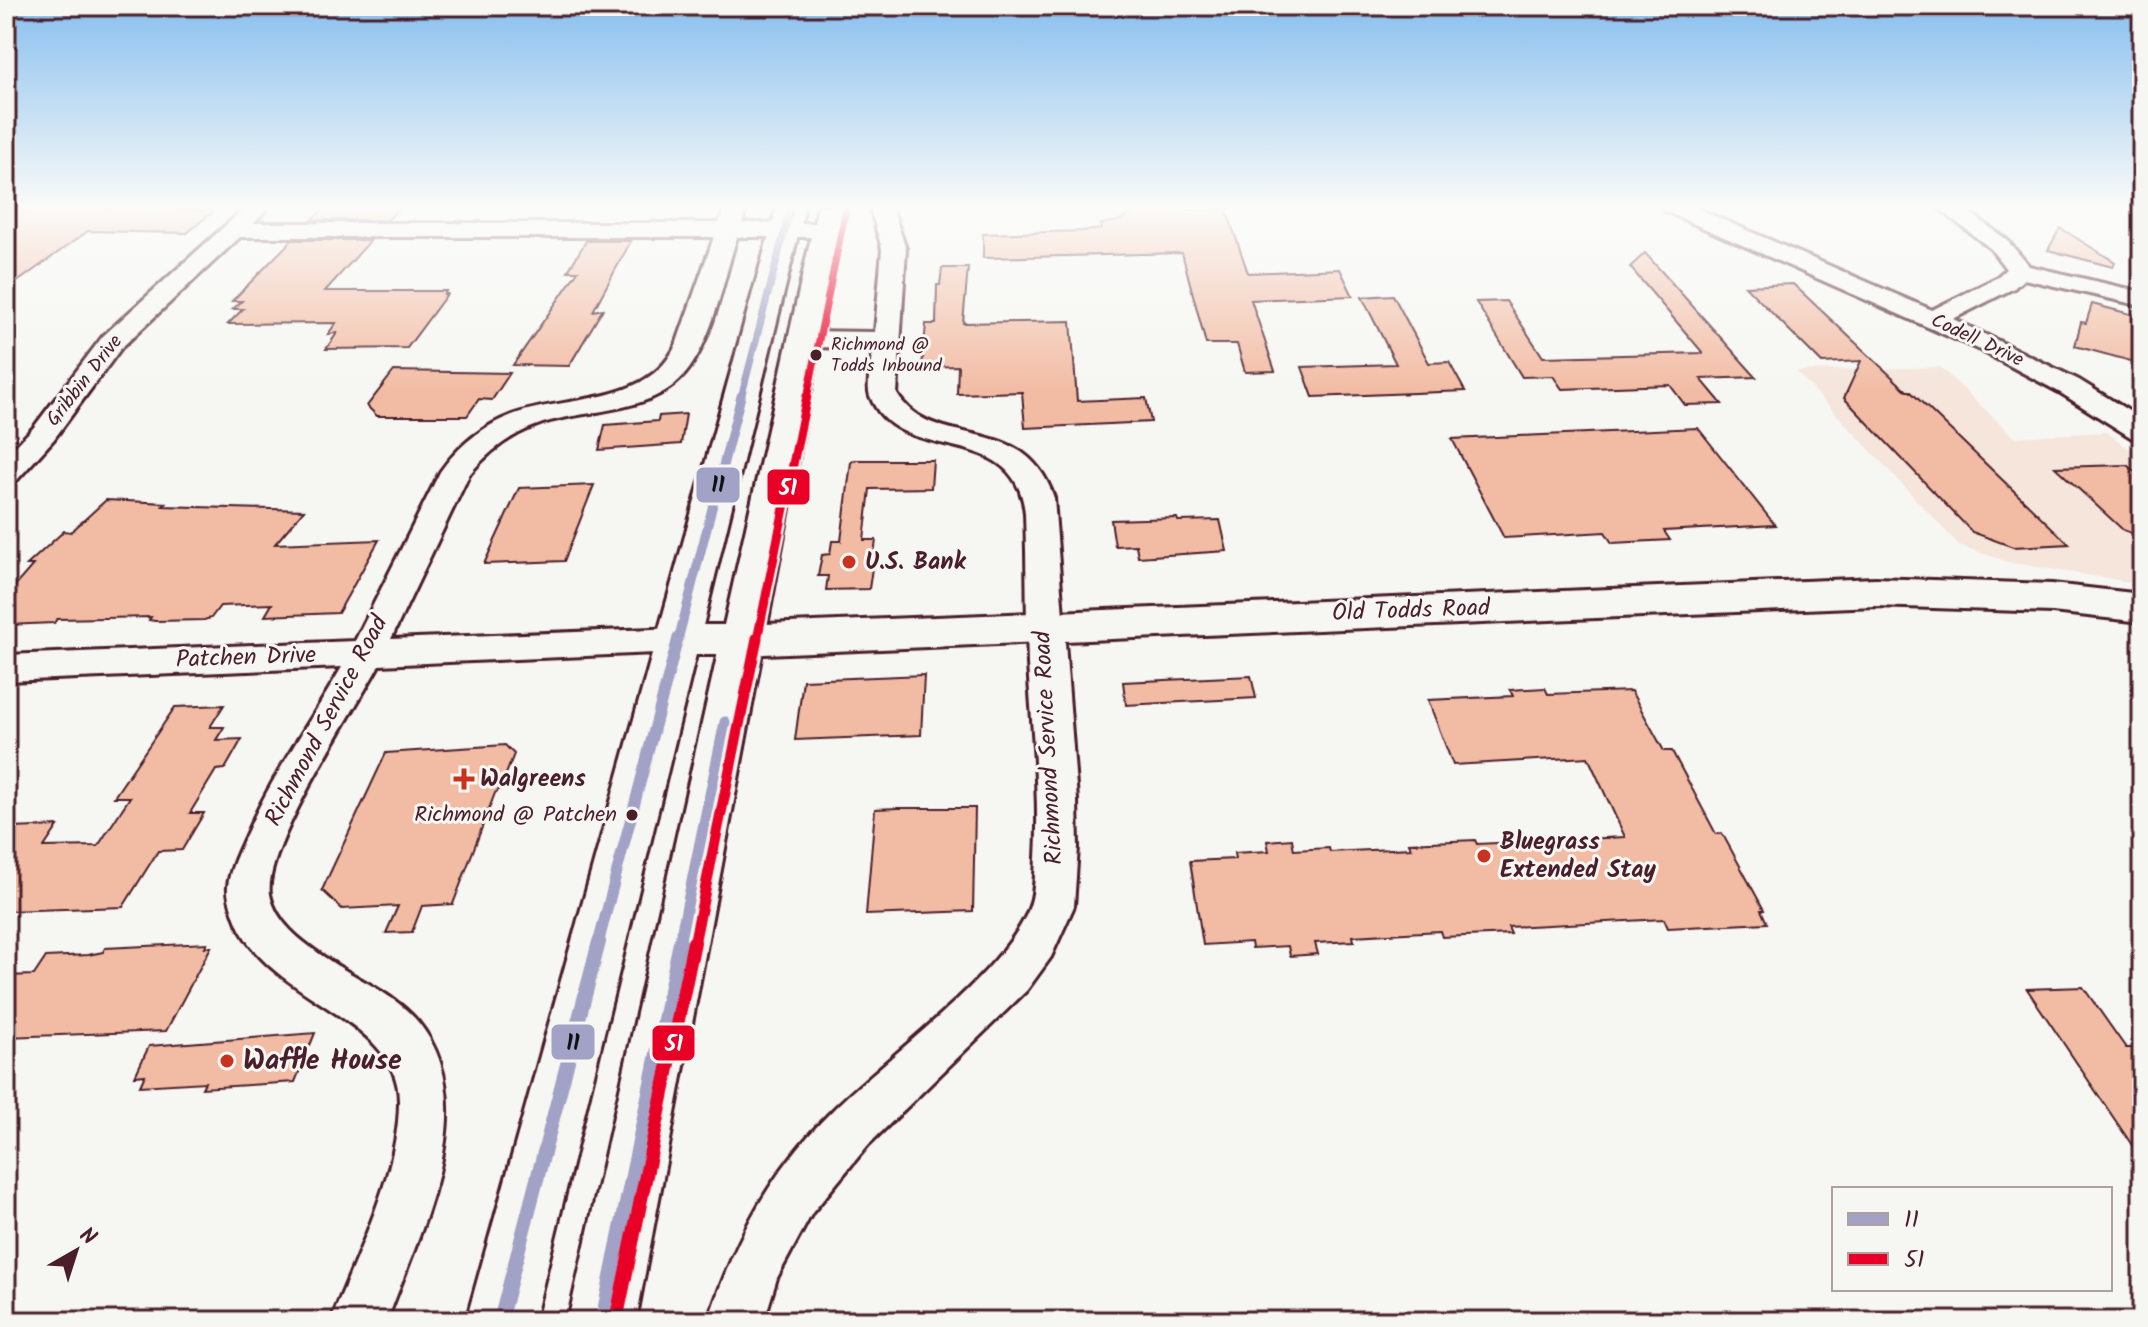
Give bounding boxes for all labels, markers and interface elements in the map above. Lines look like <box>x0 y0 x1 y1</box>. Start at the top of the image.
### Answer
street label: Codell Drive <box>1925 305 2029 377</box>
street label: Gribbin Drive <box>39 328 131 434</box>
place label: Richmond @ Todds Inbound <box>831 331 943 381</box>
marker: Richmond @ Todds Inbound <box>808 347 824 363</box>
line badge: 11 <box>695 466 741 504</box>
line badge: 51 <box>766 468 811 506</box>
text: 11 <box>711 469 725 504</box>
text: 51 <box>778 472 797 507</box>
place label: U.S. Bank <box>865 543 967 582</box>
marker: U.S. Bank <box>840 553 858 571</box>
street label: Old Todds Road <box>1331 589 1492 633</box>
street label: Richmond Service Road <box>255 608 400 834</box>
street label: Richmond Service Road <box>1023 629 1075 866</box>
street label: Patchen Drive <box>175 636 317 680</box>
place label: Walgreens <box>480 760 586 799</box>
marker: Walgreens <box>455 770 473 788</box>
place label: Richmond @ Patchen <box>414 798 617 833</box>
marker: Richmond @ Patchen <box>624 807 640 823</box>
place label: Bluegrass Extended Stay <box>1500 823 1657 890</box>
marker: Bluegrass Extended Stay <box>1475 847 1493 865</box>
line badge: 11 <box>550 1023 596 1061</box>
line badge: 51 <box>651 1024 696 1062</box>
text: 11 <box>566 1027 580 1062</box>
text: 51 <box>664 1028 683 1063</box>
place label: Waffle House <box>243 1039 402 1084</box>
marker: Waffle House <box>218 1052 236 1070</box>
legend <box>1832 1187 2112 1291</box>
text: 11 <box>1904 1201 1919 1240</box>
north arrow <box>36 1211 116 1291</box>
text: N <box>71 1219 104 1255</box>
text: 51 <box>1904 1241 1924 1280</box>

